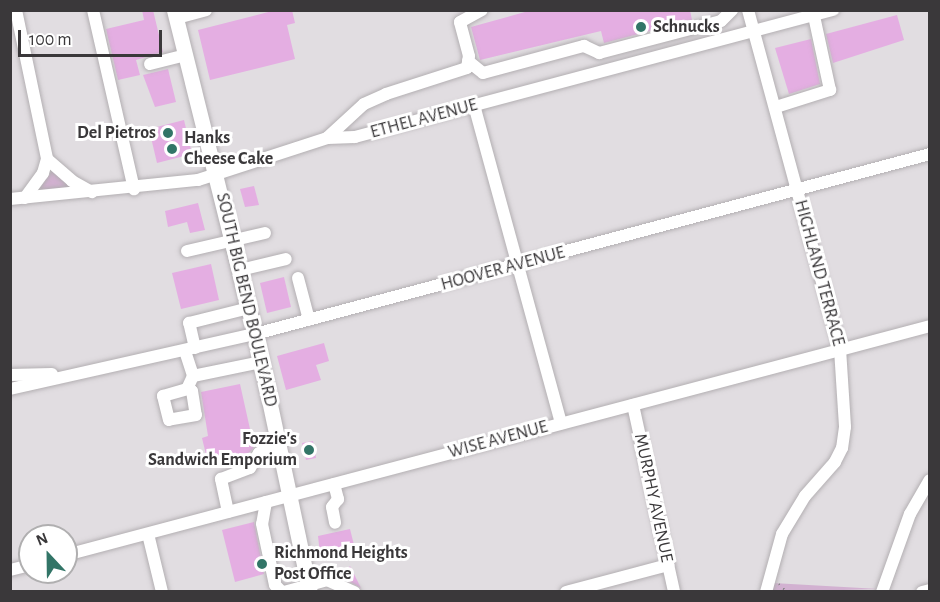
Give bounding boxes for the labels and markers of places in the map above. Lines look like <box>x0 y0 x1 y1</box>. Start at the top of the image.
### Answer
place label: Schnucks <box>653 16 720 38</box>
marker: Schnucks <box>634 20 648 34</box>
place label: Del Pietros <box>77 122 156 144</box>
marker: Del Pietros <box>161 126 175 140</box>
place label: Hanks Cheese Cake <box>184 128 273 170</box>
marker: Hanks Cheese Cake <box>165 142 179 156</box>
place label: Fozzie's Sandwich Emporium <box>148 429 297 472</box>
marker: Fozzie's Sandwich Emporium <box>302 443 316 457</box>
place label: Richmond Heights Post Office <box>274 543 408 586</box>
marker: Richmond Heights Post Office <box>255 557 269 571</box>

